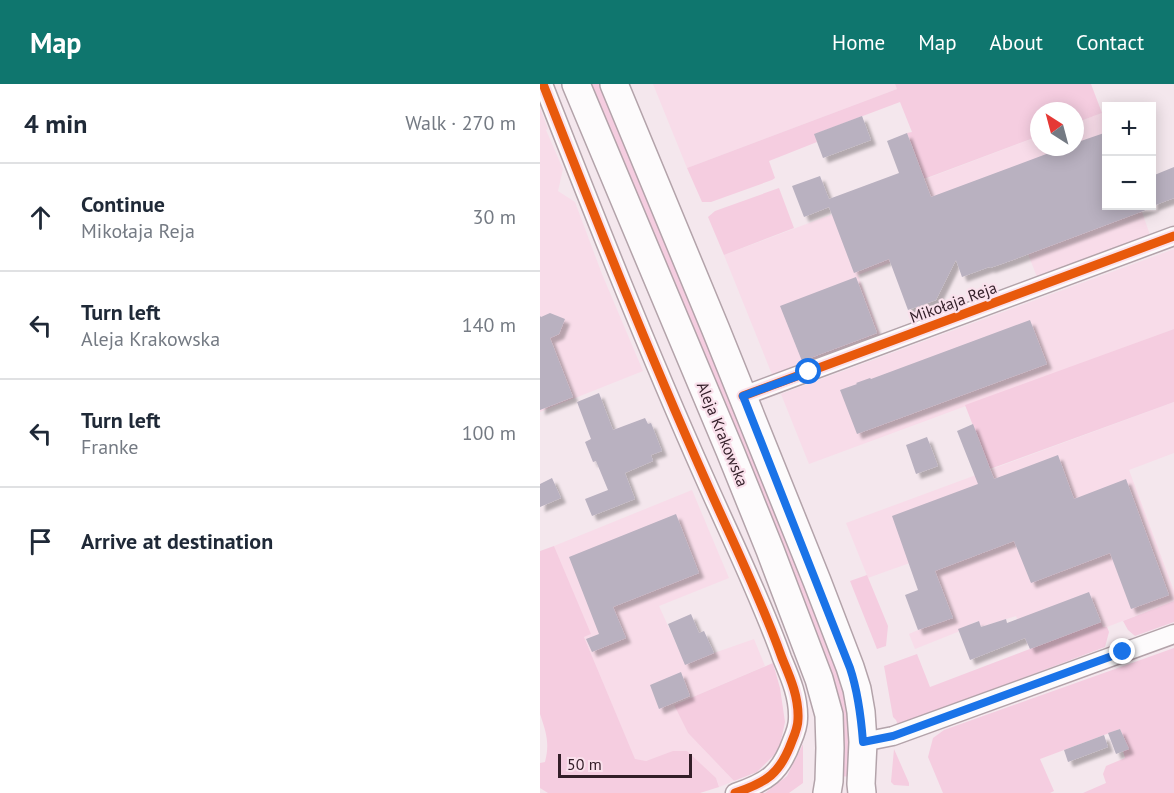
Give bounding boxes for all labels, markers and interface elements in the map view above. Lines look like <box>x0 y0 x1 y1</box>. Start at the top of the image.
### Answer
text: Map <box>30 24 81 61</box>
text: Home <box>832 29 885 56</box>
text: Map <box>918 29 957 56</box>
text: About <box>990 29 1043 56</box>
text: Contact <box>1076 29 1144 56</box>
north arrow <box>1030 102 1084 156</box>
map controls <box>1102 102 1156 210</box>
button: + <box>1102 102 1156 156</box>
text: 4 min <box>24 107 87 140</box>
text: Walk · 270 m <box>405 110 516 136</box>
button: − <box>1102 156 1156 210</box>
text: Continue <box>81 190 165 218</box>
icon: ahead <box>24 201 57 234</box>
text: 30 m <box>473 204 516 230</box>
text: Mikołaja Reja <box>81 218 195 244</box>
street label: Mikołaja Reja <box>907 277 999 327</box>
text: Turn left <box>81 298 161 326</box>
icon: left <box>24 309 57 342</box>
text: 140 m <box>462 312 516 338</box>
text: Aleja Krakowska <box>81 326 220 352</box>
route start <box>795 358 821 384</box>
street label: Aleja Krakowska <box>693 379 753 489</box>
text: Turn left <box>81 406 161 434</box>
icon: left <box>24 417 57 450</box>
text: 100 m <box>462 420 516 446</box>
text: Franke <box>81 434 139 460</box>
icon: arrive <box>24 525 57 558</box>
text: Arrive at destination <box>81 527 273 555</box>
route end <box>1109 638 1135 664</box>
scale bar <box>558 751 692 778</box>
text: 50 m <box>567 754 602 774</box>

